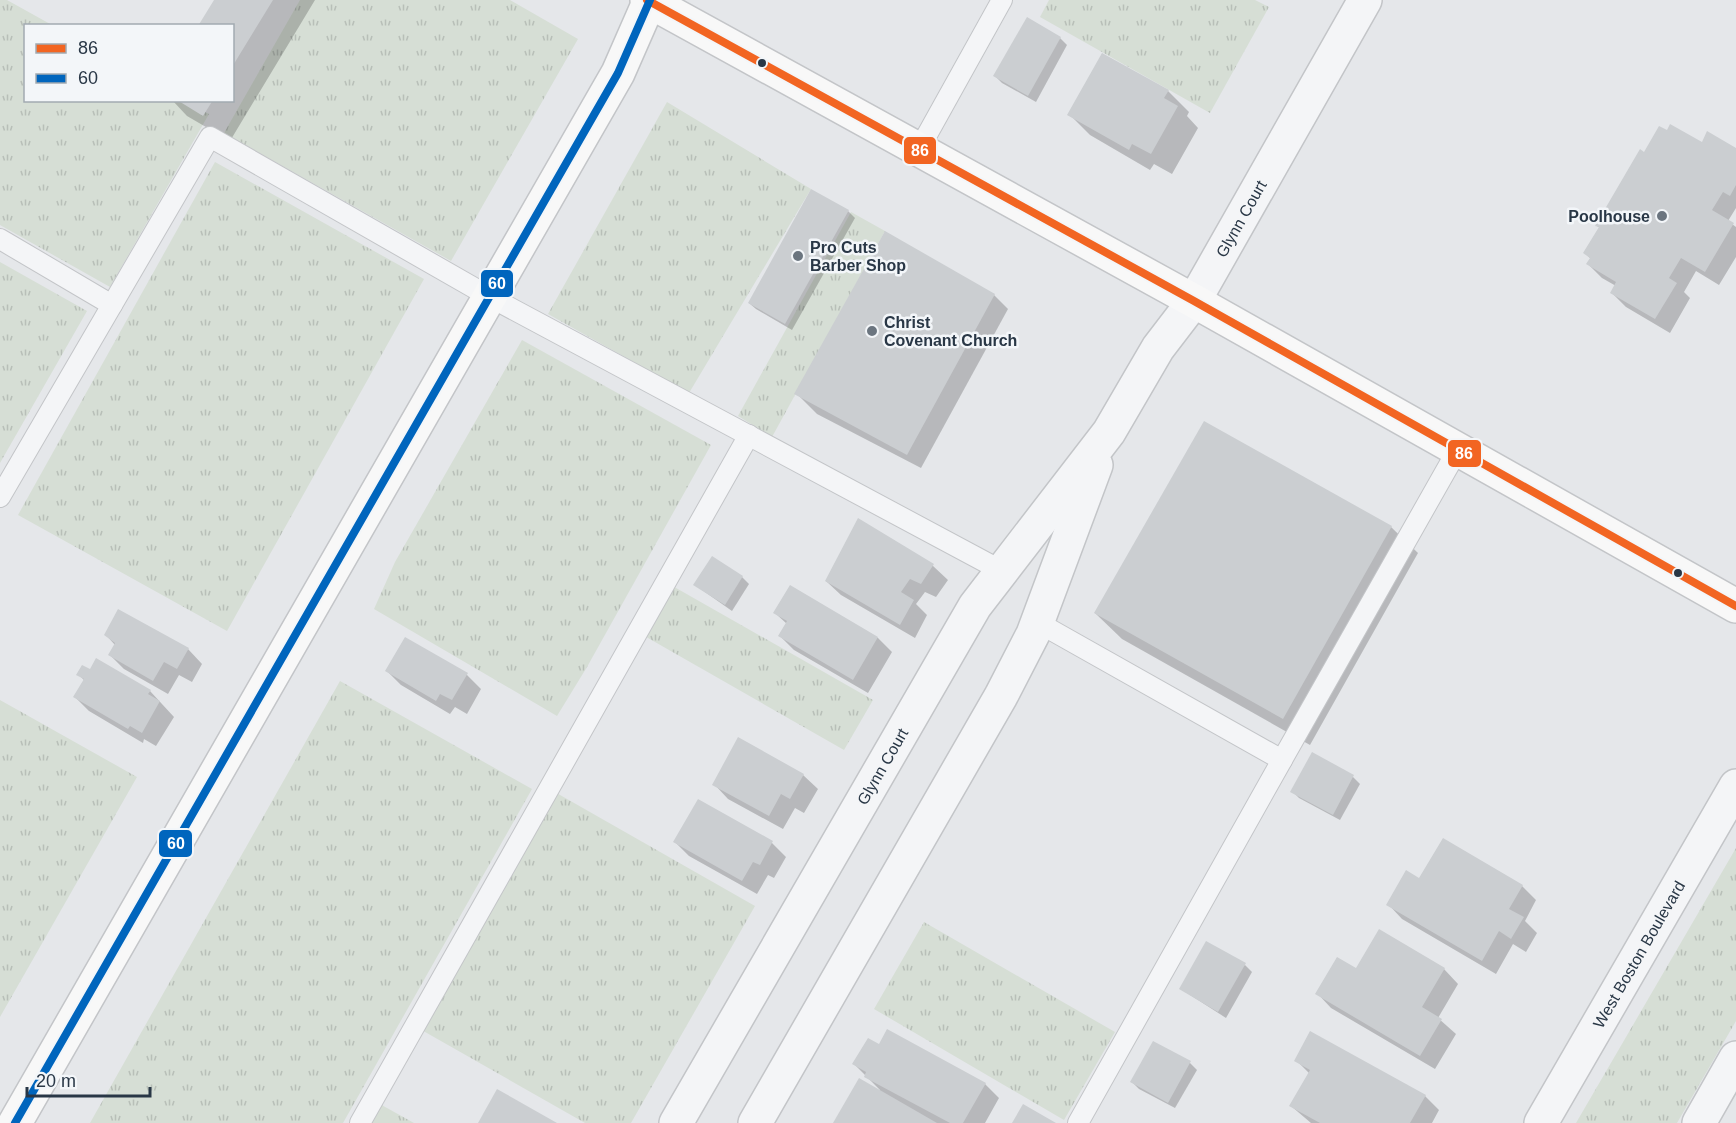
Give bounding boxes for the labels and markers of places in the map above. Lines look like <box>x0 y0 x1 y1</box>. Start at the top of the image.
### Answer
unlabelled marker <box>756 57 768 69</box>
place label: Poolhouse <box>1568 208 1650 225</box>
marker: Poolhouse <box>1655 209 1669 223</box>
place label: Pro Cuts Barber Shop <box>810 239 906 274</box>
marker: Pro Cuts Barber Shop <box>791 249 805 263</box>
place label: Christ Covenant Church <box>884 314 1017 349</box>
marker: Christ Covenant Church <box>865 324 879 338</box>
unlabelled marker <box>1672 567 1684 579</box>

